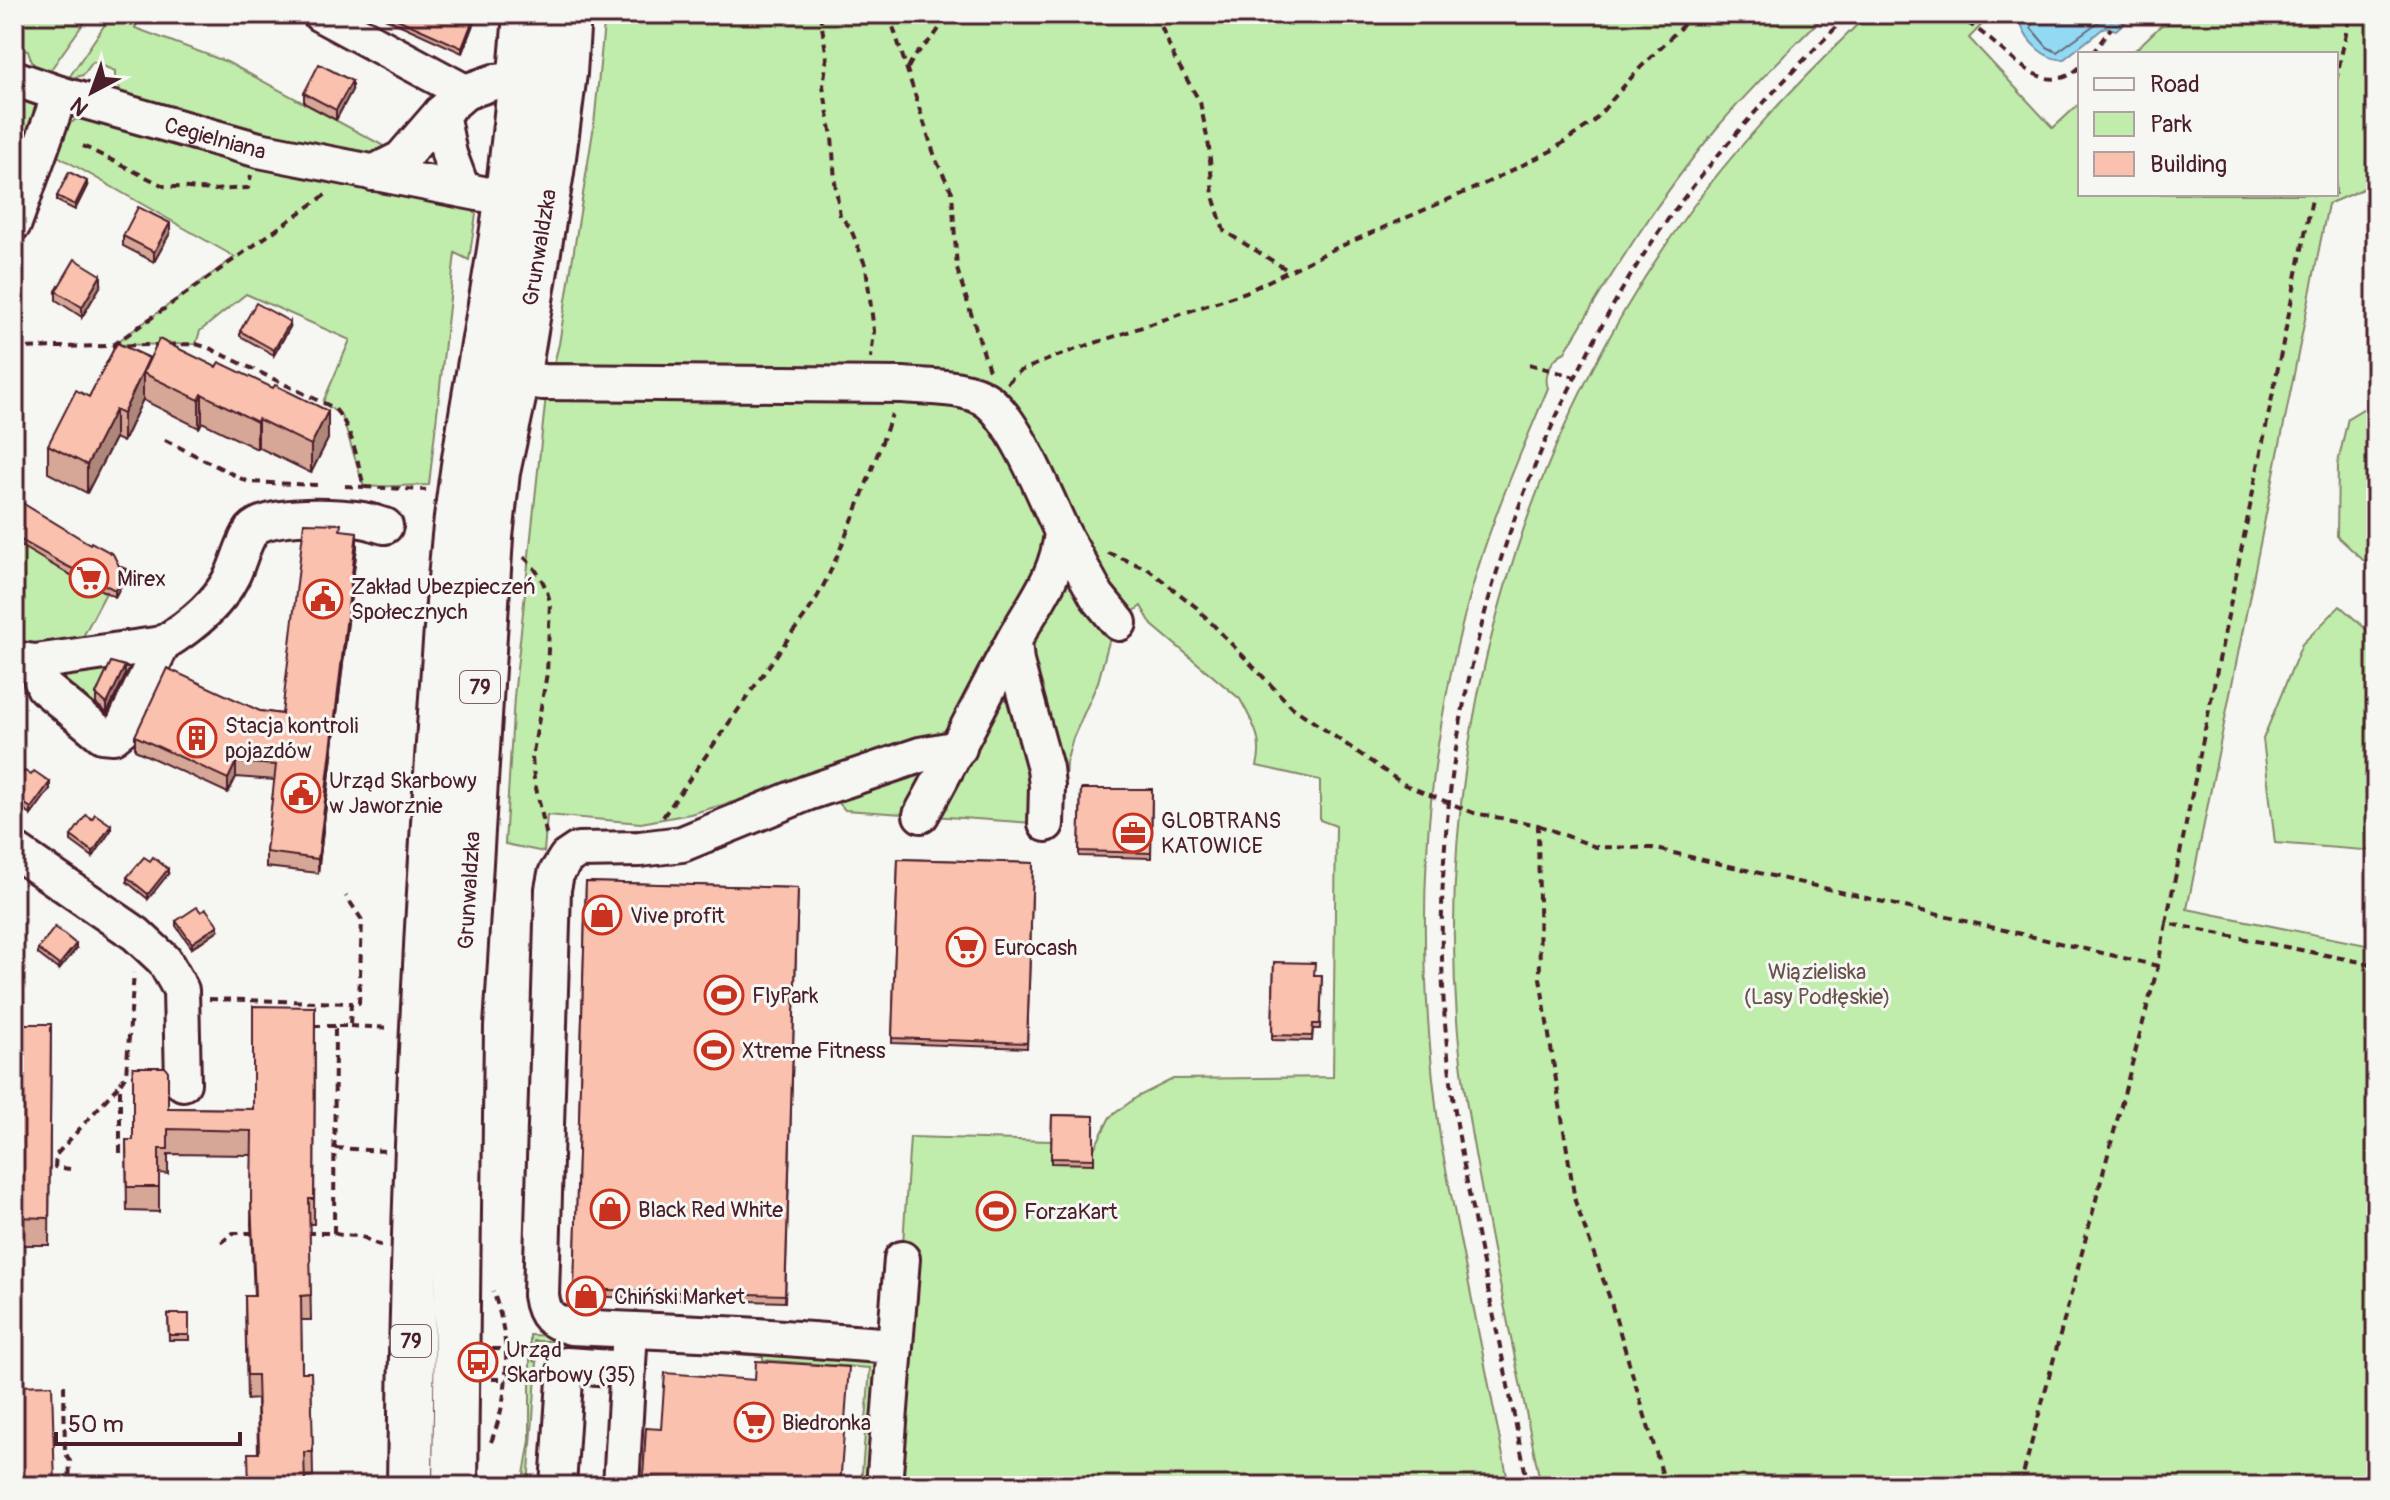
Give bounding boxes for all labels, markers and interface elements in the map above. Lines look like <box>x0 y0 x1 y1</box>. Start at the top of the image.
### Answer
north arrow <box>52 52 132 132</box>
legend <box>2078 52 2338 196</box>
text: Road <box>2150 70 2200 99</box>
text: N <box>65 91 94 122</box>
text: Park <box>2150 110 2192 139</box>
street label: Cegielniana <box>161 111 268 166</box>
text: Building <box>2150 150 2227 179</box>
street label: Grunwaldzka <box>516 187 563 308</box>
supermarket icon: Mirex <box>68 557 110 599</box>
place label: Mirex <box>117 565 166 593</box>
place label: Zakład Ubezpieczeń Społecznych <box>351 573 536 626</box>
public building icon: Zakład Ubezpieczeń Społecznych <box>302 578 344 620</box>
road number: 79 <box>460 671 500 703</box>
place label: Stacja kontroli pojazdów <box>225 712 358 765</box>
building icon: Stacja kontroli pojazdów <box>176 717 218 759</box>
place label: Urząd Skarbowy w Jaworznie <box>329 767 477 820</box>
public building icon: Urząd Skarbowy w Jaworznie <box>280 772 322 814</box>
place label: GLOBTRANS KATOWICE <box>1161 807 1281 860</box>
office icon: GLOBTRANS KATOWICE <box>1112 812 1154 854</box>
street label: Grunwaldzka <box>452 831 487 950</box>
shop icon: Vive profit <box>581 894 623 936</box>
place label: Vive profit <box>630 902 725 930</box>
supermarket icon: Eurocash <box>945 926 987 968</box>
place label: Eurocash <box>994 934 1077 962</box>
park label: Wiązieliska (Lasy Podłęskie) <box>1743 958 1891 1011</box>
sports icon: FlyPark <box>703 974 745 1016</box>
place label: FlyPark <box>752 982 818 1010</box>
sports icon: Xtreme Fitness <box>693 1029 735 1071</box>
place label: Xtreme Fitness <box>742 1037 886 1065</box>
shop icon: Black Red White <box>589 1188 631 1230</box>
sports icon: ForzaKart <box>975 1190 1017 1232</box>
place label: Black Red White <box>638 1196 783 1224</box>
place label: ForzaKart <box>1024 1198 1118 1226</box>
shop icon: Chiński Market <box>565 1275 607 1317</box>
place label: Chiński Market <box>614 1283 745 1311</box>
road number: 79 <box>391 1325 431 1357</box>
place label: Urząd Skarbowy (35) <box>506 1336 636 1389</box>
bus stop icon: Urząd Skarbowy (35) <box>457 1341 499 1383</box>
scale bar <box>56 1396 240 1446</box>
supermarket icon: Biedronka <box>733 1401 775 1443</box>
place label: Biedronka <box>782 1409 871 1437</box>
text: 50 m <box>68 1410 124 1439</box>

